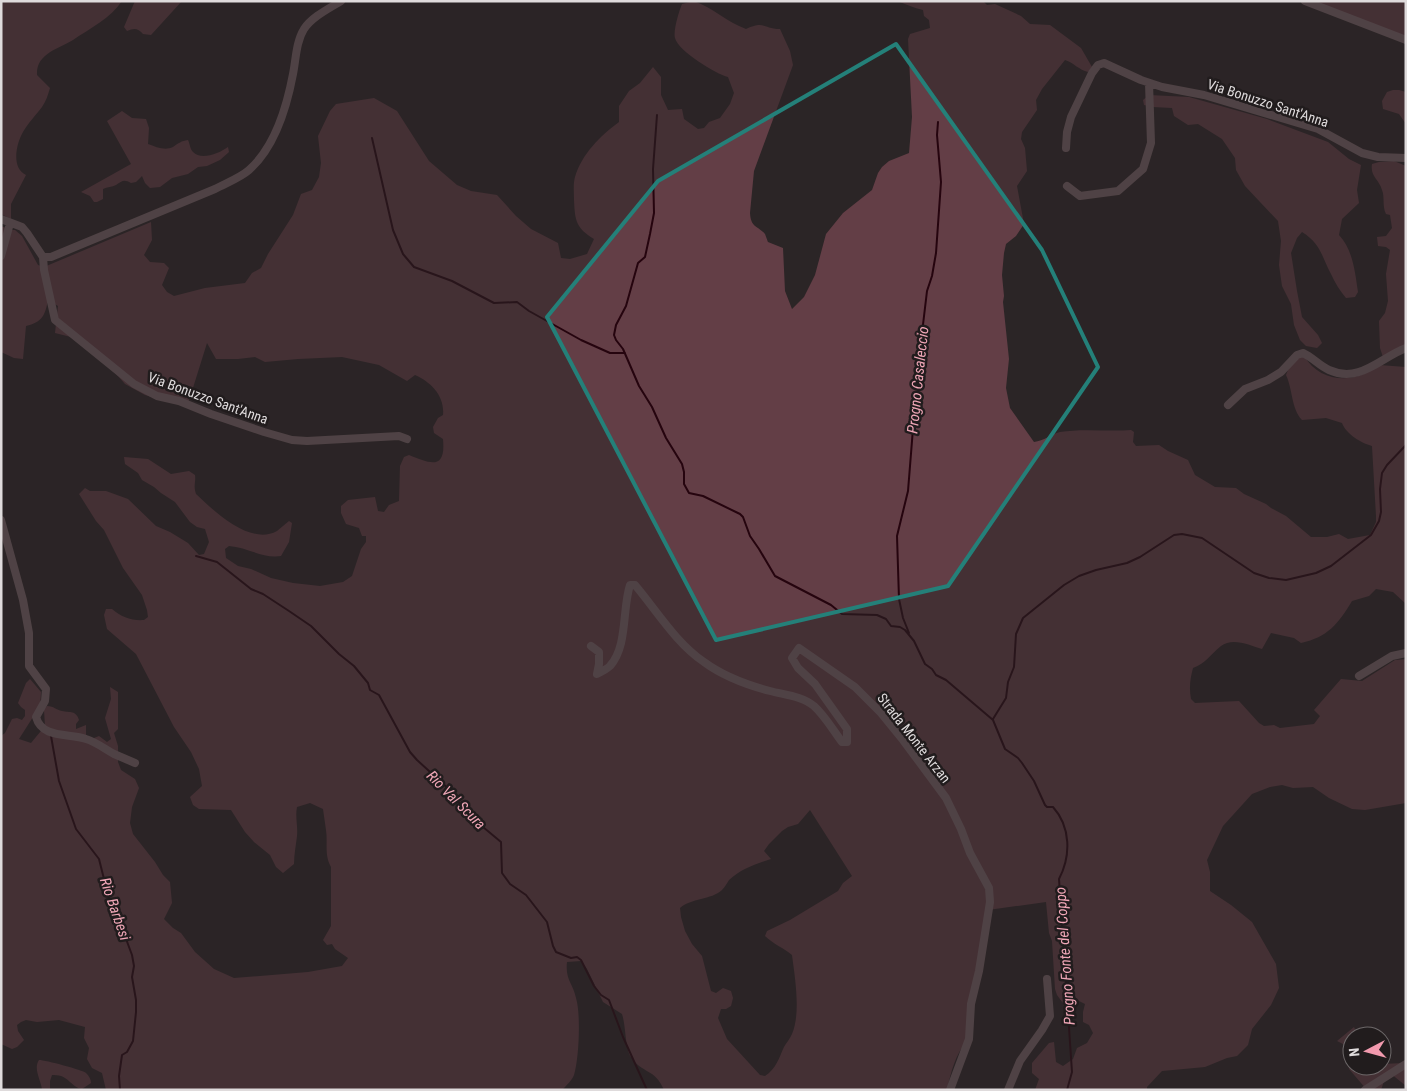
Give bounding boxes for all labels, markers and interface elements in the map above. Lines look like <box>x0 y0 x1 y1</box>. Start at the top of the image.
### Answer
street label: Via Bonuzzo Sant'Anna <box>1205 76 1331 130</box>
water label: Progno Casaleccio <box>903 326 933 434</box>
street label: Via Bonuzzo Sant'Anna <box>146 369 270 427</box>
street label: Strada Monte Arzan <box>874 690 954 786</box>
water label: Rio Val Scura <box>423 767 489 833</box>
water label: Rio Barbesi <box>96 875 134 943</box>
water label: Progno Fonte del Coppo <box>1051 886 1079 1026</box>
north arrow <box>1342 1026 1392 1076</box>
text: N <box>1346 1047 1362 1057</box>

